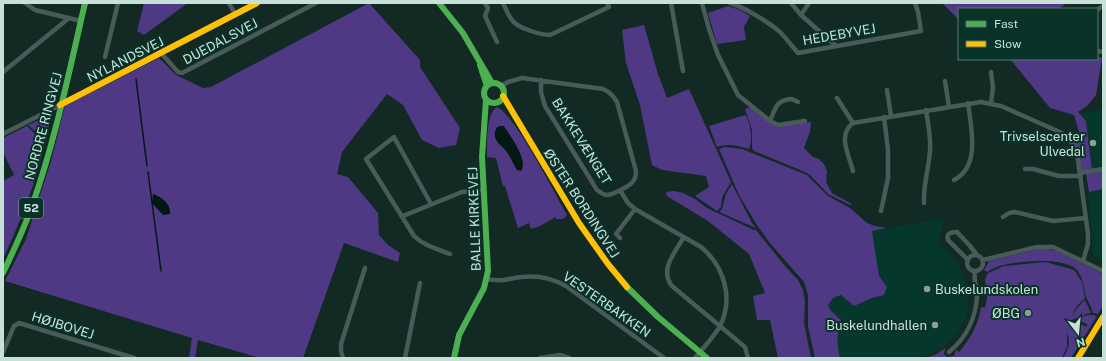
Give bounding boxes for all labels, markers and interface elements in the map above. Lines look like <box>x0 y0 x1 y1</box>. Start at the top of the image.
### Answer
legend <box>958 8 1098 60</box>
street label: DUEDALSVEJ <box>180 15 260 67</box>
text: Fast <box>994 17 1019 31</box>
street label: HEDEBYVEJ <box>801 21 877 48</box>
street label: NYLANDSVEJ <box>84 34 166 85</box>
text: Slow <box>994 37 1022 51</box>
street label: NORDRE RINGVEJ <box>22 71 65 181</box>
street label: BAKKEVÆNGET <box>549 95 614 187</box>
place label: Trivselscenter Ulvedal <box>1000 129 1085 159</box>
marker: Trivselscenter Ulvedal <box>1088 138 1098 148</box>
street label: ØSTER BORDINGVEJ <box>541 146 622 261</box>
street label: BALLE KIRKEVEJ <box>465 166 484 271</box>
road number: 52 <box>19 198 43 218</box>
street label: VESTERBAKKEN <box>560 269 653 340</box>
place label: Buskelundskolen <box>935 282 1038 297</box>
marker: Buskelundskolen <box>922 284 932 294</box>
place label: ØBG <box>992 306 1020 321</box>
marker: ØBG <box>1023 308 1033 318</box>
street label: HØJBOVEJ <box>30 309 96 342</box>
north arrow <box>1058 313 1098 353</box>
place label: Buskelundhallen <box>826 318 927 333</box>
marker: Buskelundhallen <box>930 320 940 330</box>
text: N <box>1075 336 1087 350</box>

